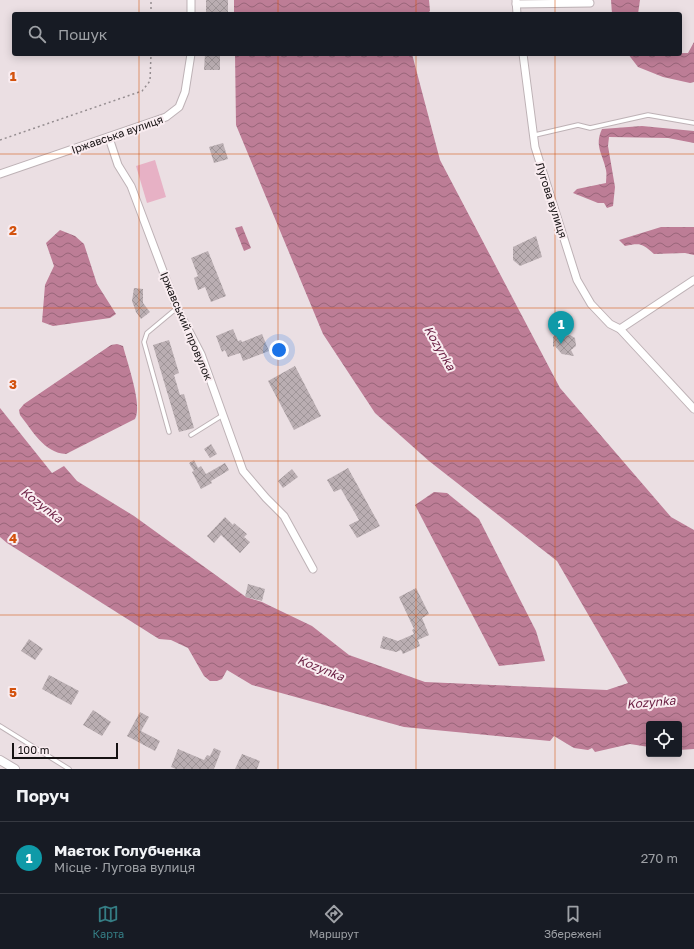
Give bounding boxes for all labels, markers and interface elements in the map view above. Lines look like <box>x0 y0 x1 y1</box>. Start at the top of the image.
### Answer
search box <box>12 12 682 56</box>
icon: search <box>26 23 48 45</box>
text: Пошук <box>58 25 107 43</box>
text: 1 <box>10 68 17 84</box>
street label: Іржавська вулиця <box>69 112 165 156</box>
street label: Лугова вулиця <box>534 160 570 240</box>
text: 2 <box>9 222 17 238</box>
street label: Іржавський провулок <box>158 270 216 383</box>
pin: 1 <box>548 311 574 344</box>
water label: Kozynka <box>421 323 459 374</box>
your location <box>269 340 289 360</box>
text: 3 <box>9 376 17 392</box>
water label: Kozynka <box>18 484 67 527</box>
text: 4 <box>9 530 17 546</box>
water label: Kozynka <box>295 652 348 685</box>
text: 5 <box>9 684 17 700</box>
water label: Kozynka <box>626 692 677 712</box>
map controls <box>646 721 682 757</box>
button: locate <box>646 721 682 757</box>
scale bar <box>12 741 118 760</box>
text: 100 m <box>18 743 49 756</box>
text: Поруч <box>16 785 69 806</box>
text: Маєток Голубченка <box>54 841 201 859</box>
text: 1 <box>26 850 32 866</box>
text: 270 m <box>641 850 678 866</box>
text: Місце · Лугова вулиця <box>54 859 195 875</box>
tab: Карта <box>92 903 124 940</box>
tab: Маршрут <box>309 903 359 940</box>
tab: Збережені <box>544 903 602 940</box>

